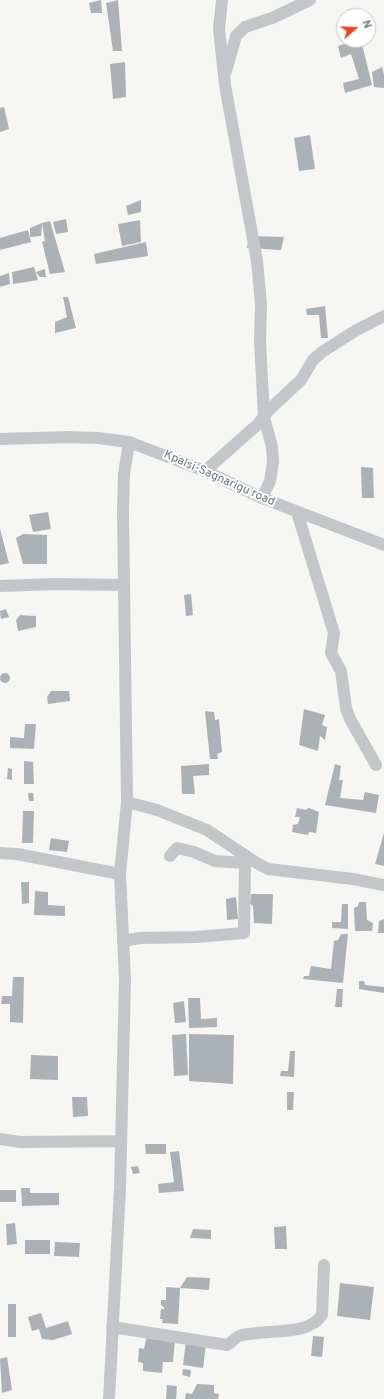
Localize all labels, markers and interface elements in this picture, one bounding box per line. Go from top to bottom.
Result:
north arrow [336,8,376,48]
text: N [358,18,374,30]
street label: Kpalsi-Sagnarigu road [161,448,277,510]

